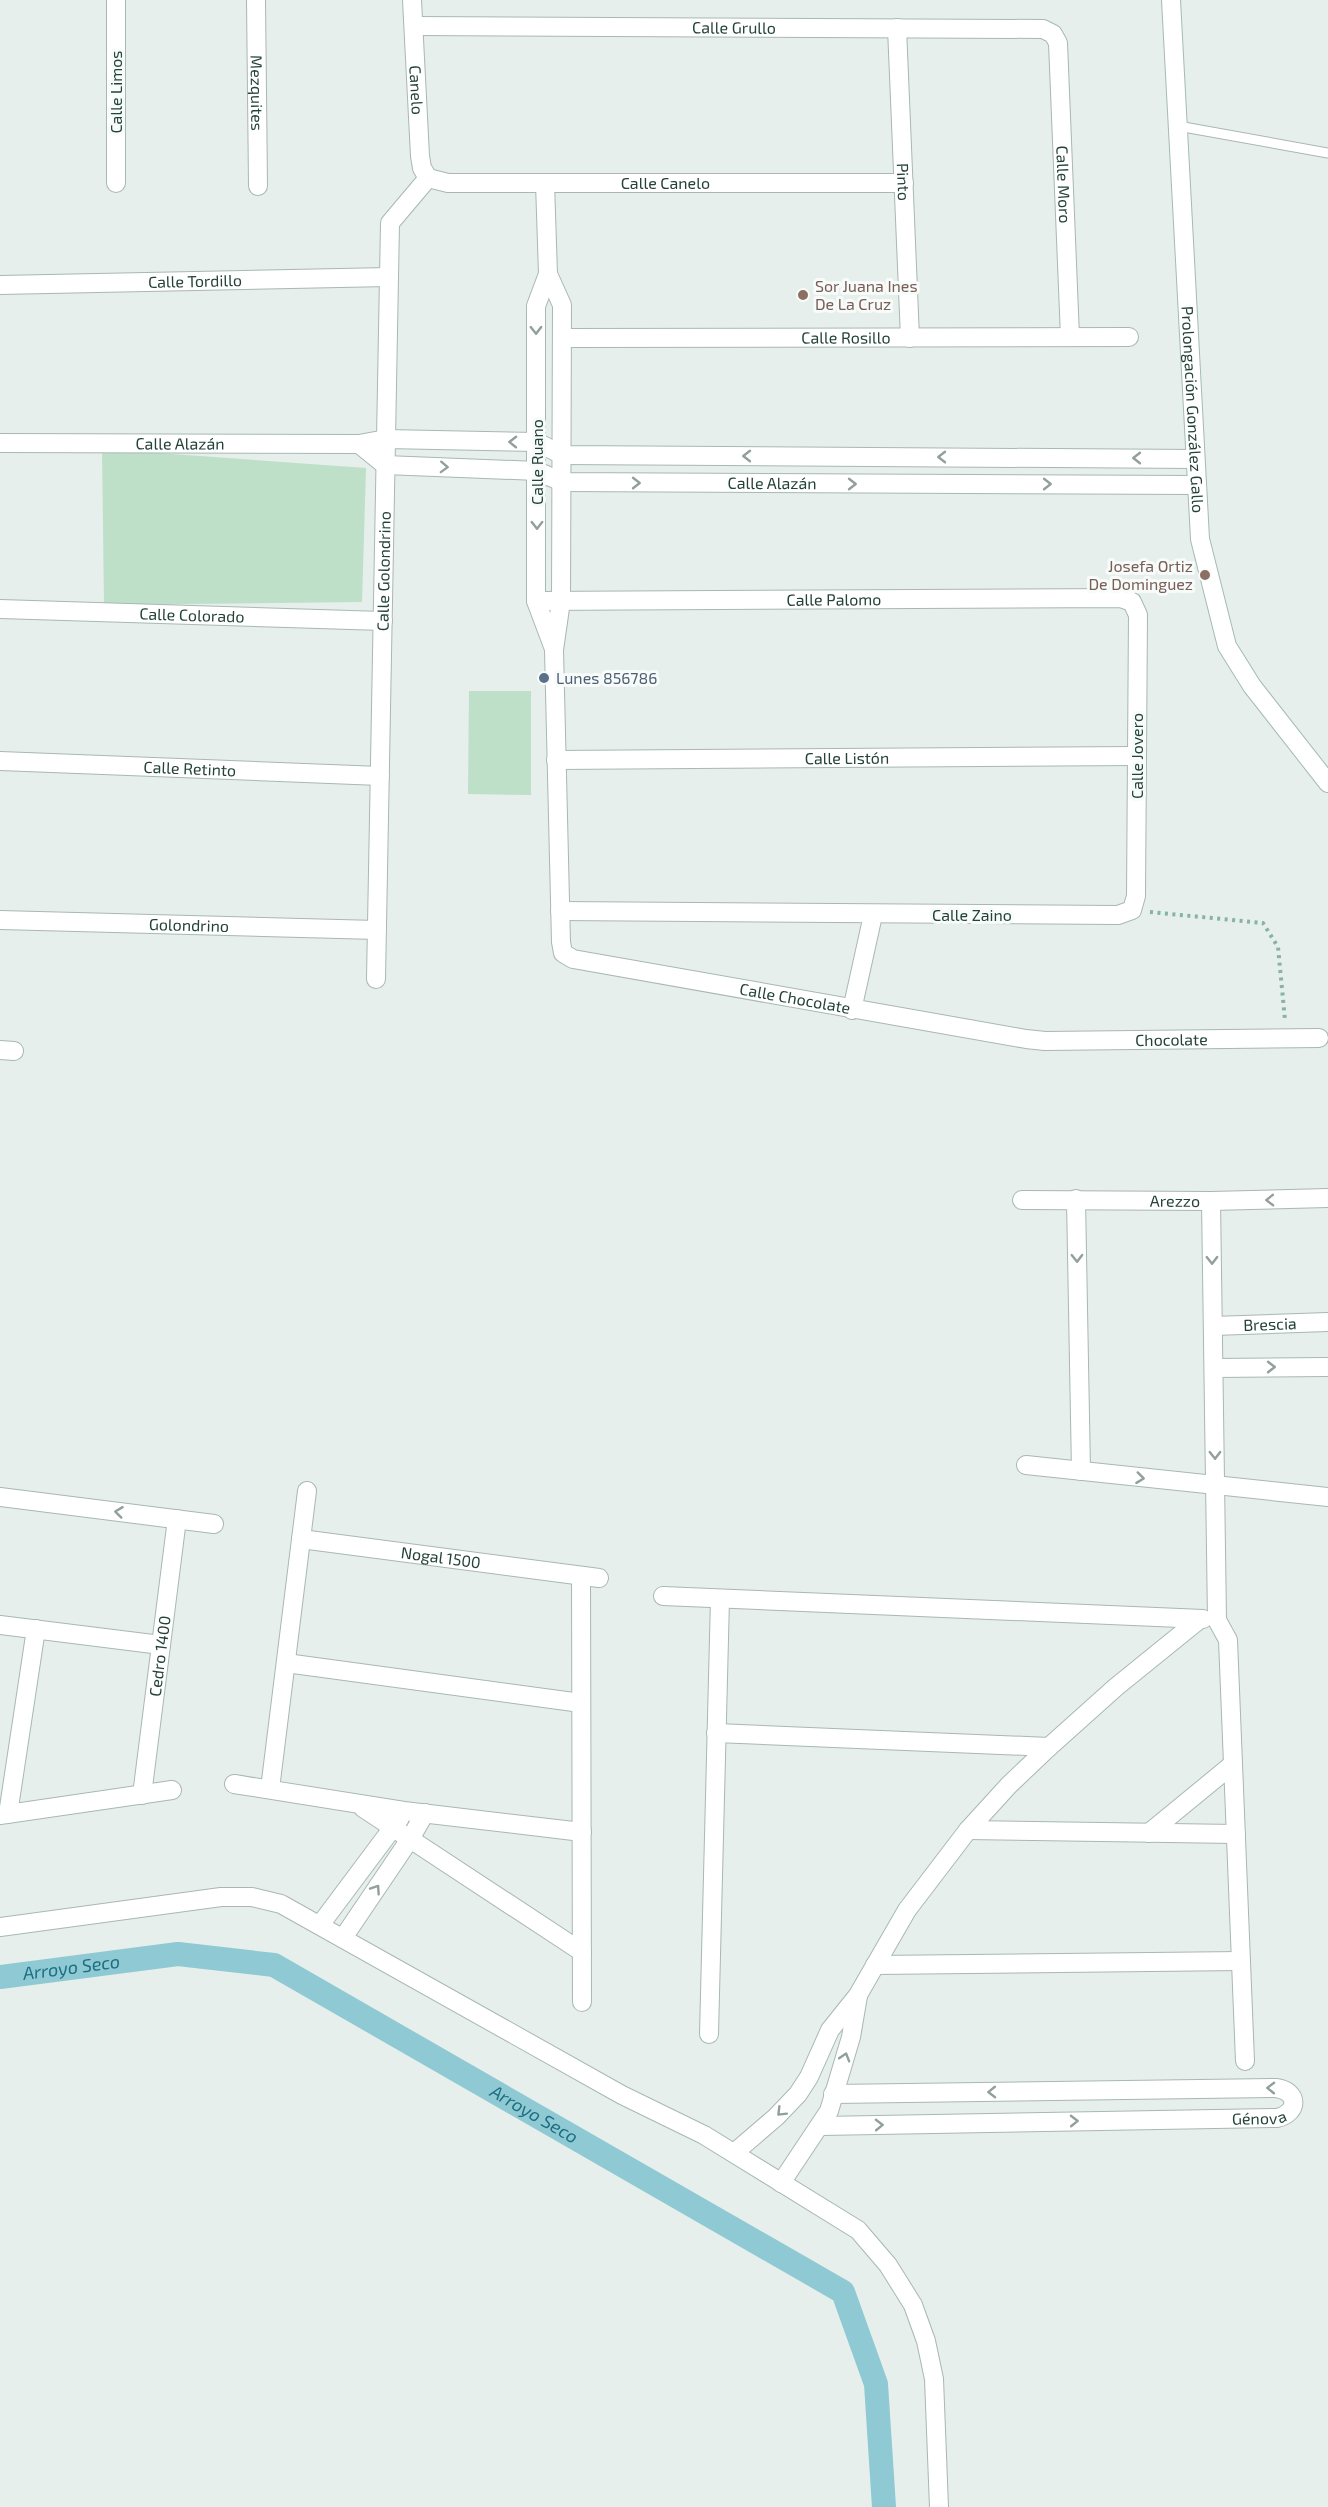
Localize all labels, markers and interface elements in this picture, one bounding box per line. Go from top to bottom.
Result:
street label: Calle Grullo [692,17,776,37]
street label: Calle Limos [106,51,125,134]
street label: Mezquites [248,55,267,131]
street label: Canelo [406,65,428,115]
street label: Calle Moro [1053,145,1075,224]
street label: Pinto [894,163,914,201]
street label: Calle Canelo [621,173,710,192]
street label: Calle Tordillo [148,270,242,291]
place label: Sor Juana Ines De La Cruz [815,276,918,313]
marker: Sor Juana Ines De La Cruz [796,288,810,302]
street label: Prolongación González Gallo [1178,305,1209,513]
one-way arrow [530,325,542,334]
street label: Calle Rosillo [801,327,891,347]
street label: Calle Ruano [527,419,546,505]
street label: Calle Alazán [135,433,225,453]
one-way arrow [508,435,517,448]
one-way arrow [742,450,751,462]
one-way arrow [937,451,946,463]
one-way arrow [1132,452,1141,464]
one-way arrow [439,461,448,474]
street label: Calle Alazán [728,473,817,492]
one-way arrow [632,477,641,489]
one-way arrow [848,477,857,490]
one-way arrow [1043,478,1052,490]
street label: Calle Golondrino [372,511,394,631]
one-way arrow [531,520,543,529]
place label: Josefa Ortiz De Dominguez [1088,556,1193,593]
marker: Josefa Ortiz De Dominguez [1198,568,1212,582]
street label: Calle Palomo [787,589,881,609]
street label: Calle Colorado [139,603,245,626]
place label: Lunes 856786 [556,668,657,687]
marker: Lunes 856786 [537,671,551,685]
street label: Calle Jovero [1127,713,1146,799]
street label: Calle Listón [805,748,889,767]
street label: Calle Retinto [143,757,237,779]
street label: Calle Zaino [932,905,1012,924]
street label: Golondrino [149,914,229,935]
street label: Calle Chocolate [738,979,852,1017]
street label: Chocolate [1135,1029,1208,1049]
street label: Arezzo [1150,1191,1200,1210]
one-way arrow [1265,1194,1274,1206]
one-way arrow [1071,1253,1083,1262]
one-way arrow [1206,1255,1218,1264]
street label: Brescia [1243,1313,1297,1334]
one-way arrow [1266,1361,1275,1373]
one-way arrow [1209,1450,1221,1459]
one-way arrow [1135,1471,1144,1483]
one-way arrow [115,1506,124,1519]
street label: Nogal 1500 [400,1542,482,1571]
street label: Cedro 1400 [145,1615,174,1698]
one-way arrow [369,1885,380,1896]
water label: Arroyo Seco [20,1950,121,1984]
one-way arrow [838,2052,850,2063]
water label: Arroyo Seco [486,2079,582,2147]
one-way arrow [1266,2082,1275,2095]
one-way arrow [987,2086,996,2098]
one-way arrow [777,2105,788,2116]
street label: Génova [1232,2106,1289,2128]
one-way arrow [1070,2115,1079,2127]
one-way arrow [875,2119,884,2131]

